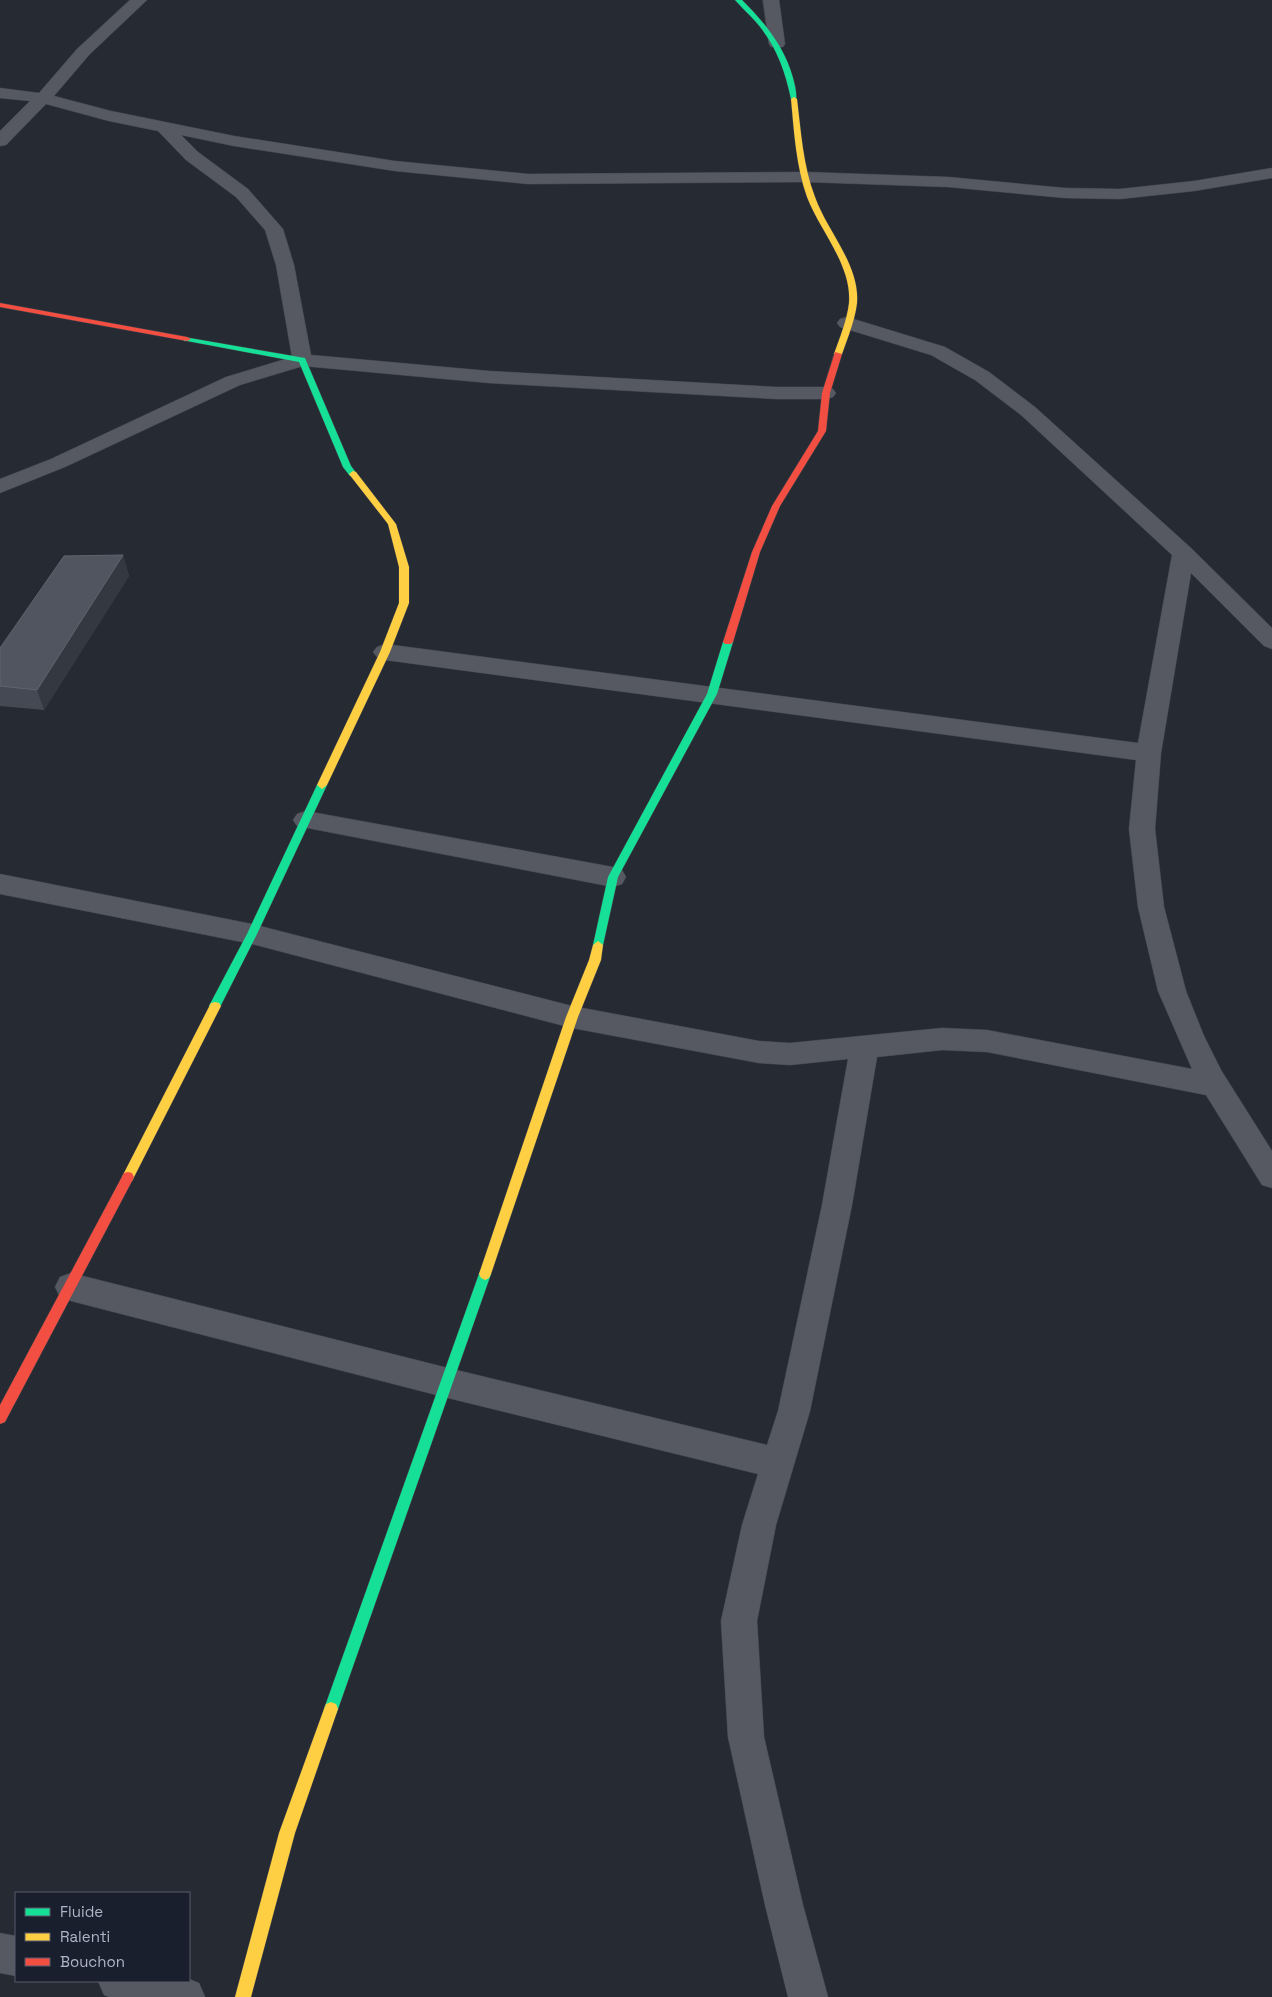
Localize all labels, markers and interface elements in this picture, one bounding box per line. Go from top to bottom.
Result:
legend [15,1892,190,1982]
text: Fluide [60,1902,103,1921]
text: Ralenti [60,1927,110,1946]
text: Bouchon [60,1952,125,1971]

